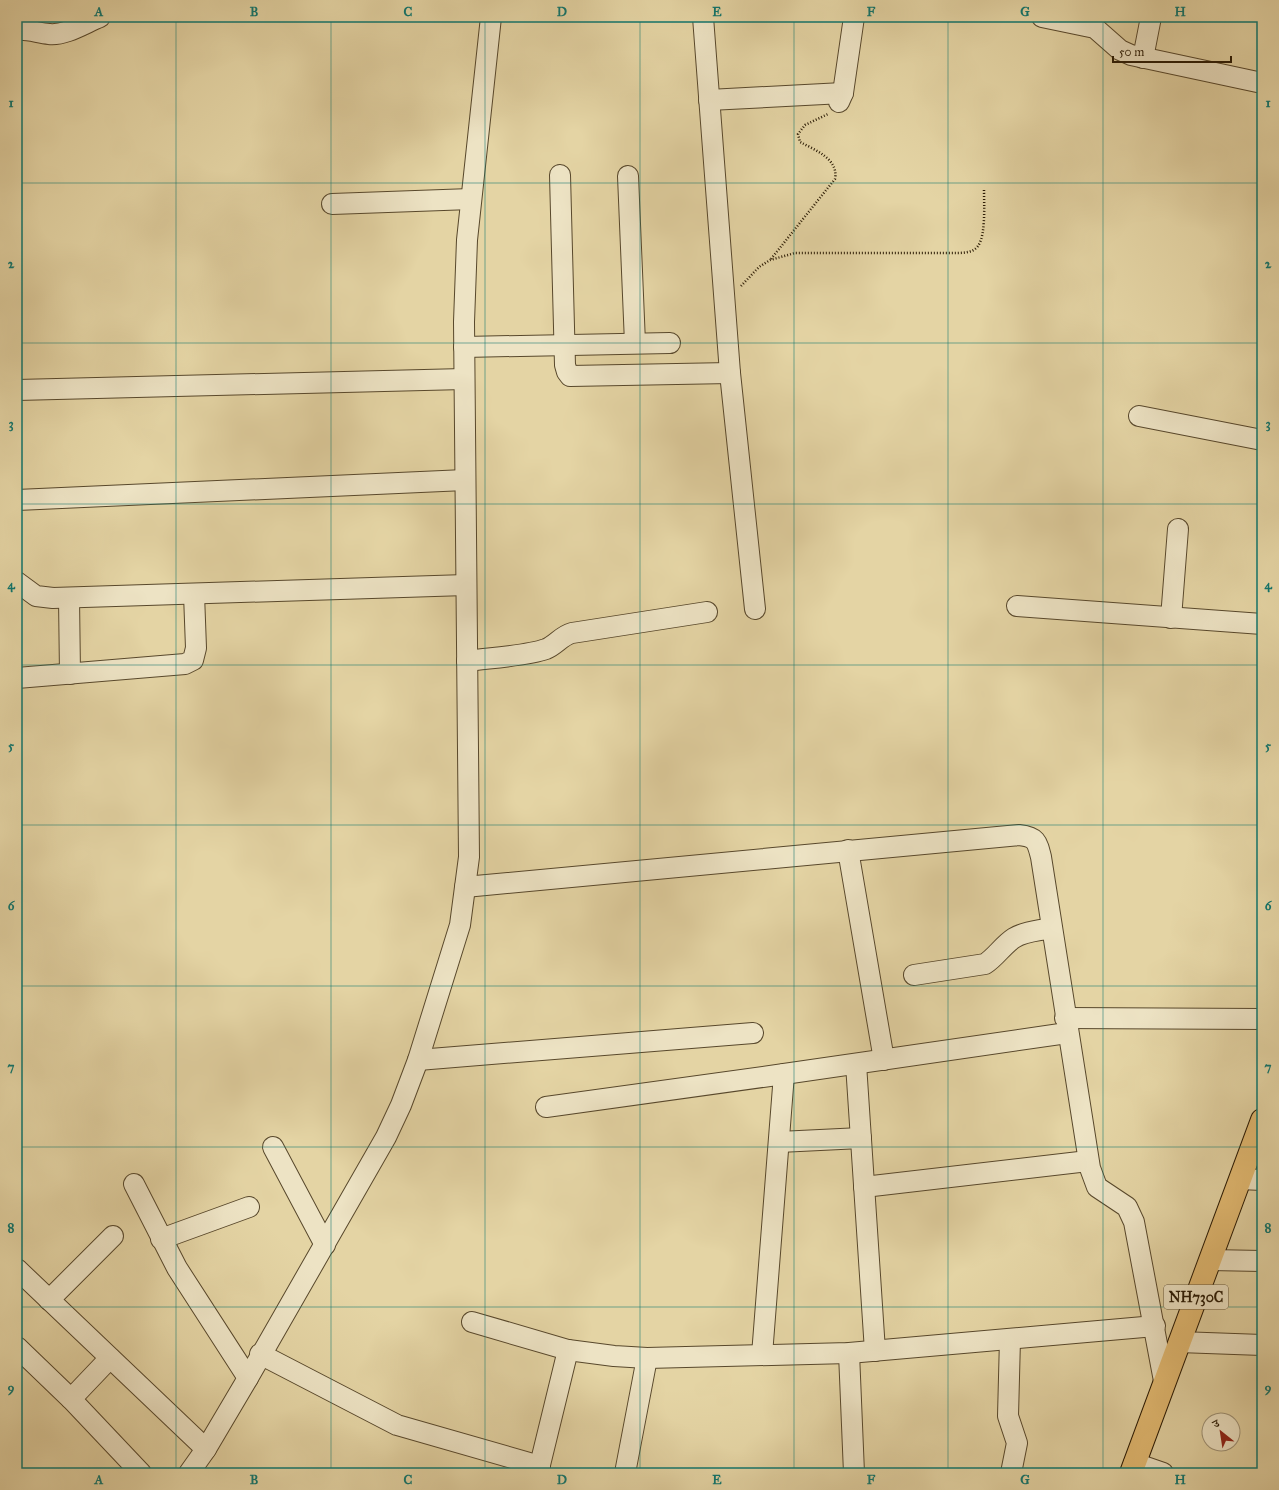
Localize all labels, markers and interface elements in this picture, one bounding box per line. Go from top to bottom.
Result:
text: A [94,4,104,20]
text: B [250,4,259,20]
text: C [404,4,413,20]
text: D [557,4,567,20]
text: E [712,4,722,20]
text: F [867,4,876,20]
text: G [1020,4,1030,20]
text: H [1174,4,1186,20]
scale bar [1113,38,1231,64]
text: 50 m [1119,45,1144,59]
text: 1 [8,95,14,111]
text: 1 [1265,95,1271,111]
text: 2 [8,256,15,272]
text: 2 [1265,256,1272,272]
text: 3 [8,416,14,432]
text: 3 [1265,416,1271,432]
text: 4 [7,577,15,593]
text: 4 [1264,577,1272,593]
text: 5 [8,738,15,754]
text: 5 [1265,738,1272,754]
text: 6 [8,898,16,914]
text: 6 [1265,898,1273,914]
text: 7 [8,1059,15,1075]
text: 7 [1265,1059,1272,1075]
text: 8 [8,1220,15,1236]
text: 8 [1265,1220,1272,1236]
road number: NH730C [1164,1285,1228,1309]
text: 9 [8,1380,15,1396]
text: 9 [1265,1380,1272,1396]
north arrow [1201,1412,1241,1452]
text: उ [1210,1416,1223,1431]
text: A [94,1472,104,1488]
text: B [250,1472,259,1488]
text: C [404,1472,413,1488]
text: D [557,1472,567,1488]
text: E [712,1472,722,1488]
text: F [867,1472,876,1488]
text: G [1020,1472,1030,1488]
text: H [1174,1472,1186,1488]

